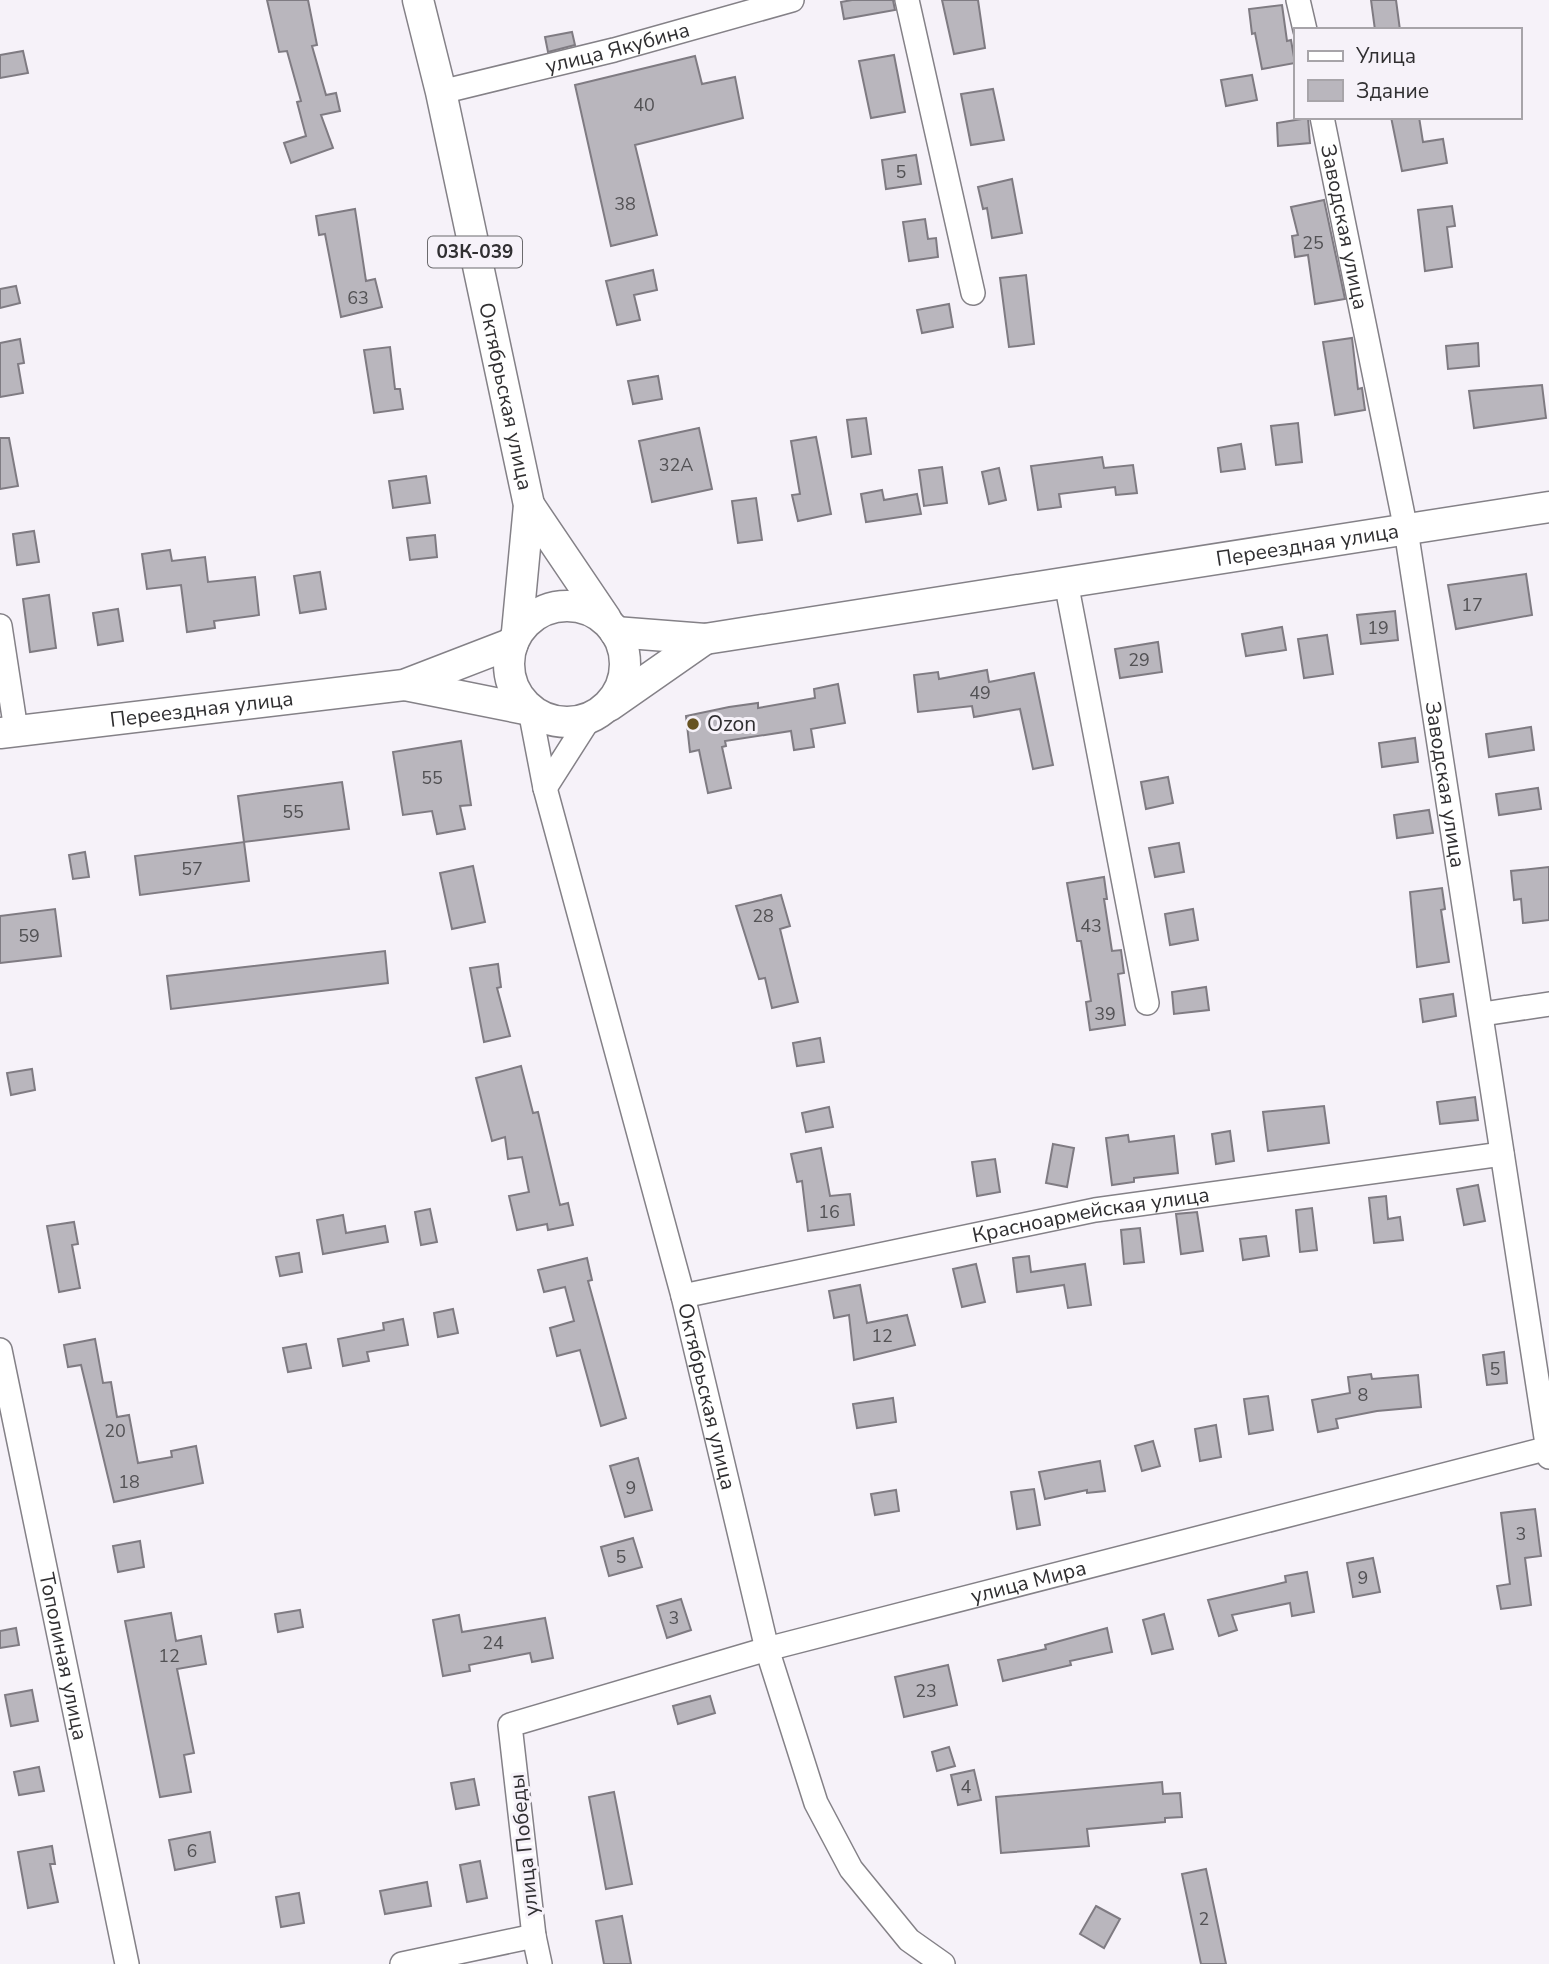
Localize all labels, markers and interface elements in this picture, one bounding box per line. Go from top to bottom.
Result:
street label: улица Якубина [543,15,693,80]
legend [1294,28,1521,119]
text: Улица [1355,42,1416,70]
text: Здание [1356,77,1429,105]
house number: 40 [633,93,655,117]
street label: Заводская улица [1314,142,1375,312]
house number: 5 [896,160,906,184]
house number: 38 [614,192,636,216]
house number: 25 [1302,231,1324,255]
road number: 03К-039 [428,236,522,268]
house number: 63 [347,286,369,310]
street label: Октябрьская улица [472,300,539,493]
house number: 32А [659,453,693,477]
street label: Переездная улица [1214,517,1401,573]
house number: 17 [1461,593,1483,617]
house number: 19 [1367,616,1389,640]
house number: 29 [1128,648,1150,672]
house number: 49 [969,681,991,705]
street label: Переездная улица [108,684,295,734]
street label: Заводская улица [1419,699,1472,870]
place label: Ozon [707,710,756,738]
marker: Ozon [685,716,701,732]
house number: 55 [421,766,443,790]
house number: 55 [282,800,304,824]
house number: 57 [181,857,203,881]
house number: 28 [752,904,774,928]
house number: 43 [1080,914,1102,938]
house number: 59 [18,924,40,948]
house number: 39 [1094,1002,1116,1026]
street label: Красноармейская улица [970,1180,1211,1249]
house number: 16 [818,1200,840,1224]
street label: Октябрьская улица [671,1300,743,1493]
house number: 12 [871,1324,893,1348]
house number: 5 [1490,1357,1500,1381]
house number: 8 [1358,1383,1368,1407]
house number: 20 [104,1419,126,1443]
house number: 18 [118,1470,140,1494]
house number: 9 [626,1476,636,1500]
house number: 3 [1516,1522,1526,1546]
house number: 5 [616,1545,626,1569]
street label: улица Мира [968,1554,1089,1610]
house number: 9 [1358,1566,1368,1590]
street label: Тополиная улица [32,1570,94,1743]
house number: 3 [669,1606,679,1630]
house number: 24 [482,1631,504,1655]
house number: 12 [158,1644,180,1668]
house number: 23 [915,1679,937,1703]
street label: улица Победы [503,1773,545,1917]
house number: 4 [961,1775,972,1799]
house number: 6 [187,1839,197,1863]
house number: 2 [1199,1907,1209,1931]

